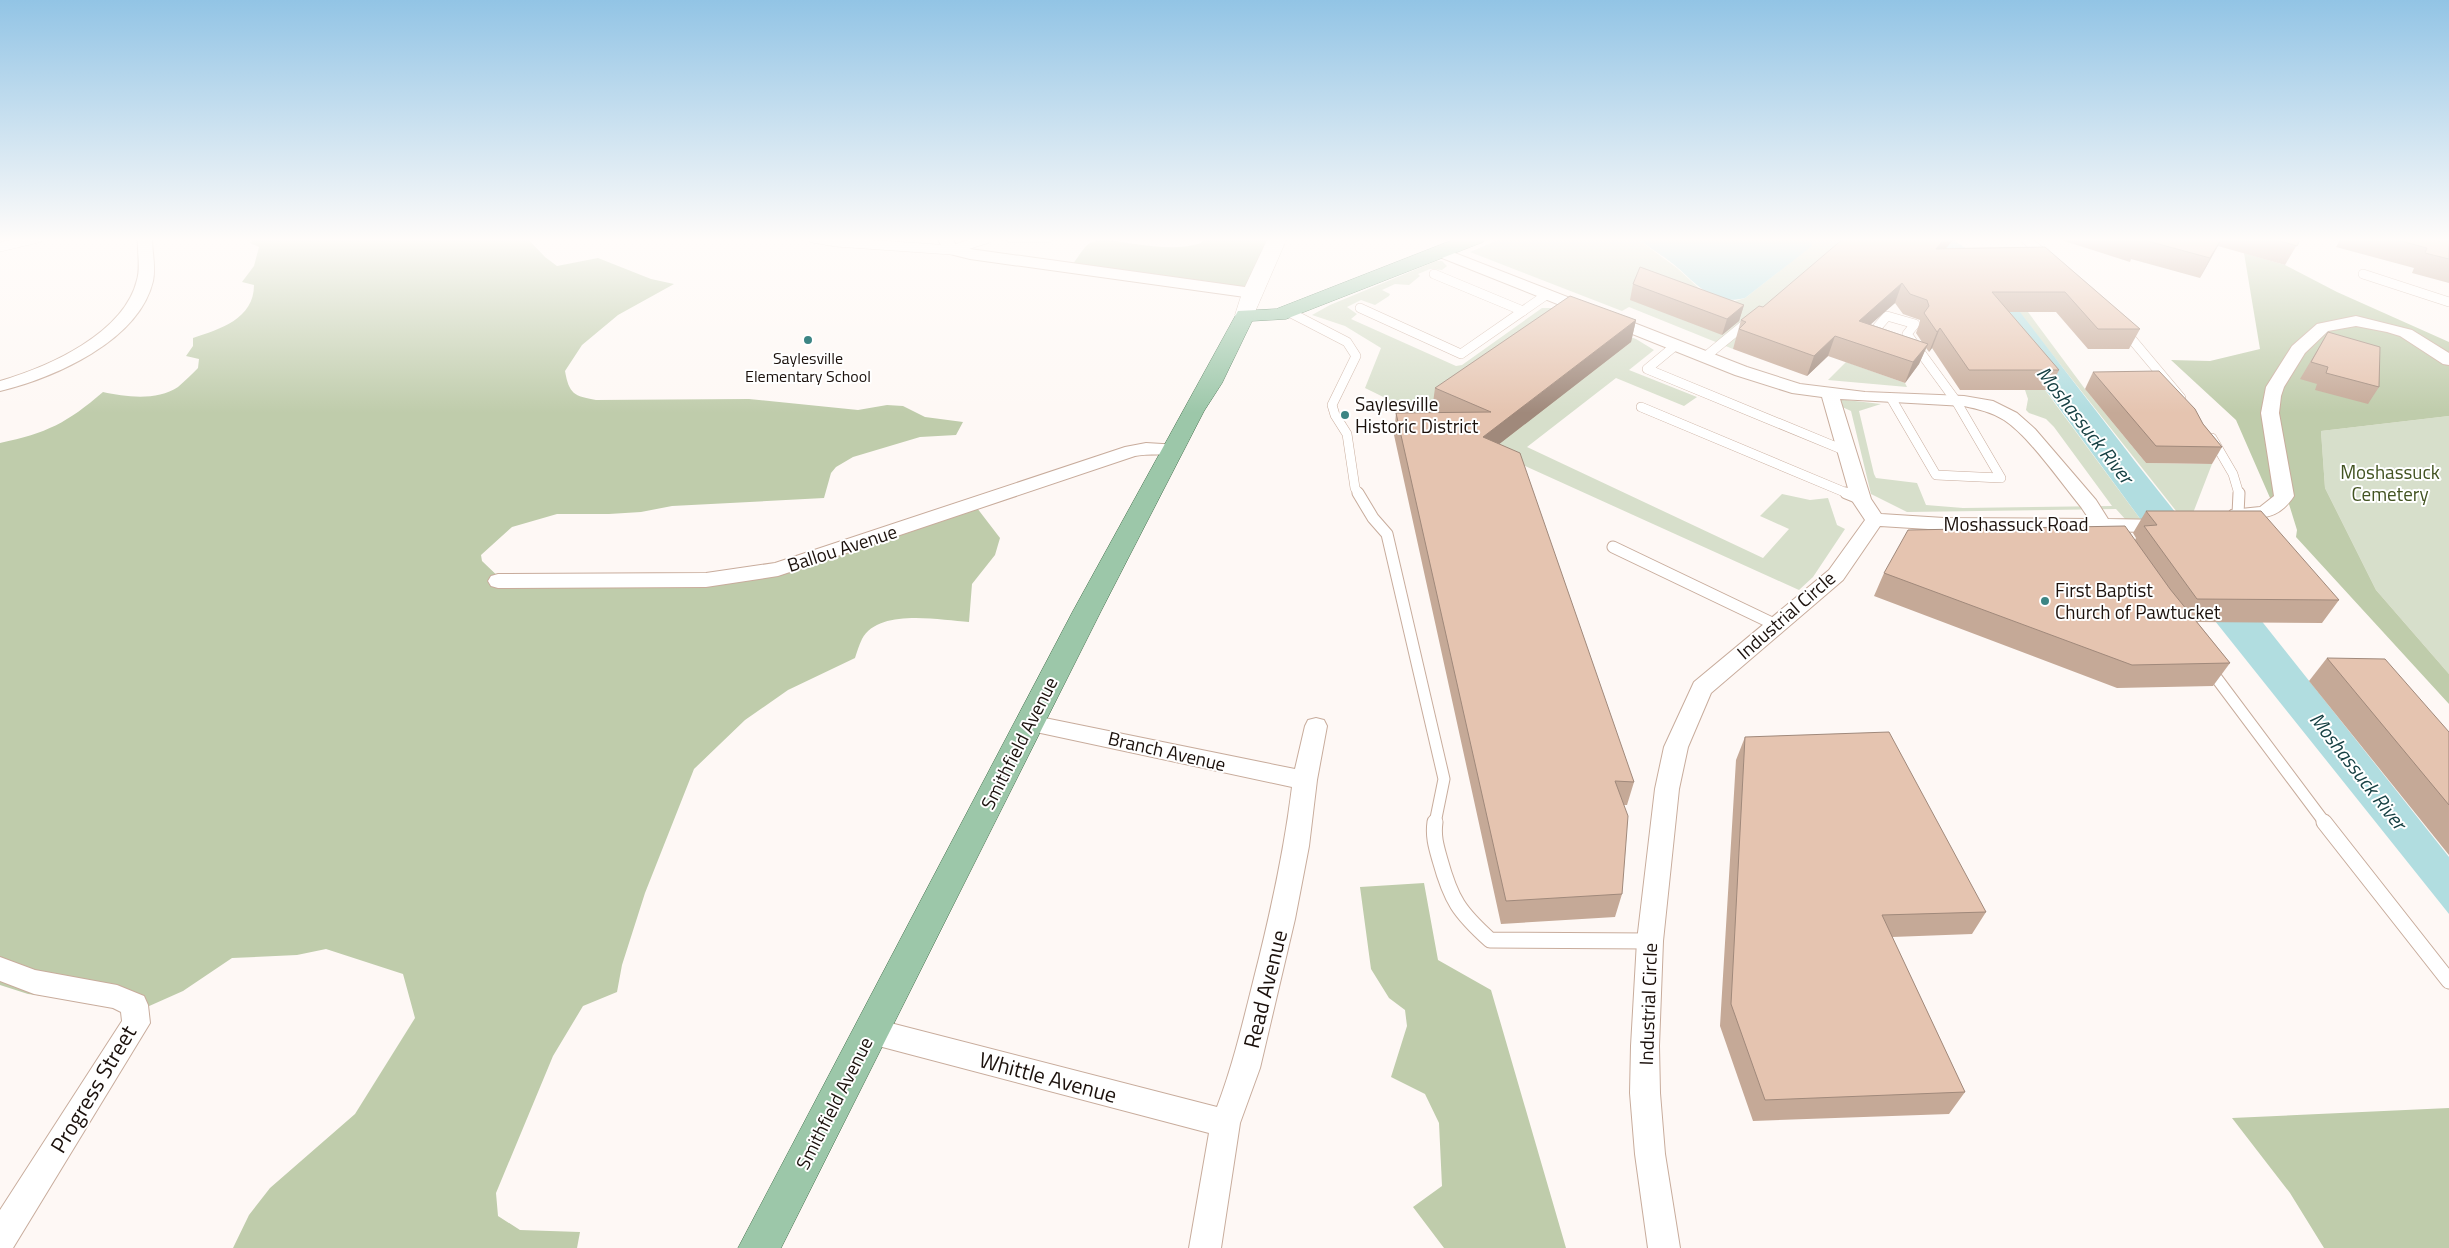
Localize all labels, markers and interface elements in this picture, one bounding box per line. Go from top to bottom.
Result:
marker: Saylesville Elementary School [802,334,814,346]
place label: Saylesville Elementary School [745,346,871,388]
water label: Moshassuck River [2029,359,2143,492]
place label: Saylesville Historic District [1355,389,1479,440]
marker: Saylesville Historic District [1339,409,1351,421]
park label: Moshassuck Cemetery [2340,457,2440,508]
street label: Moshassuck Road [1944,509,2088,538]
street label: Ballou Avenue [783,516,900,579]
street label: Industrial Circle [1730,563,1841,666]
place label: First Baptist Church of Pawtucket [2055,575,2221,626]
marker: First Baptist Church of Pawtucket [2039,595,2051,607]
street label: Smithfield Avenue [973,671,1064,814]
water label: Moshassuck River [2302,705,2416,838]
street label: Branch Avenue [1105,723,1229,778]
street label: Read Avenue [1234,926,1296,1052]
street label: Industrial Circle [1631,942,1664,1066]
street label: Progress Street [41,1018,145,1159]
street label: Smithfield Avenue [788,1031,879,1174]
street label: Whittle Avenue [975,1042,1121,1112]

